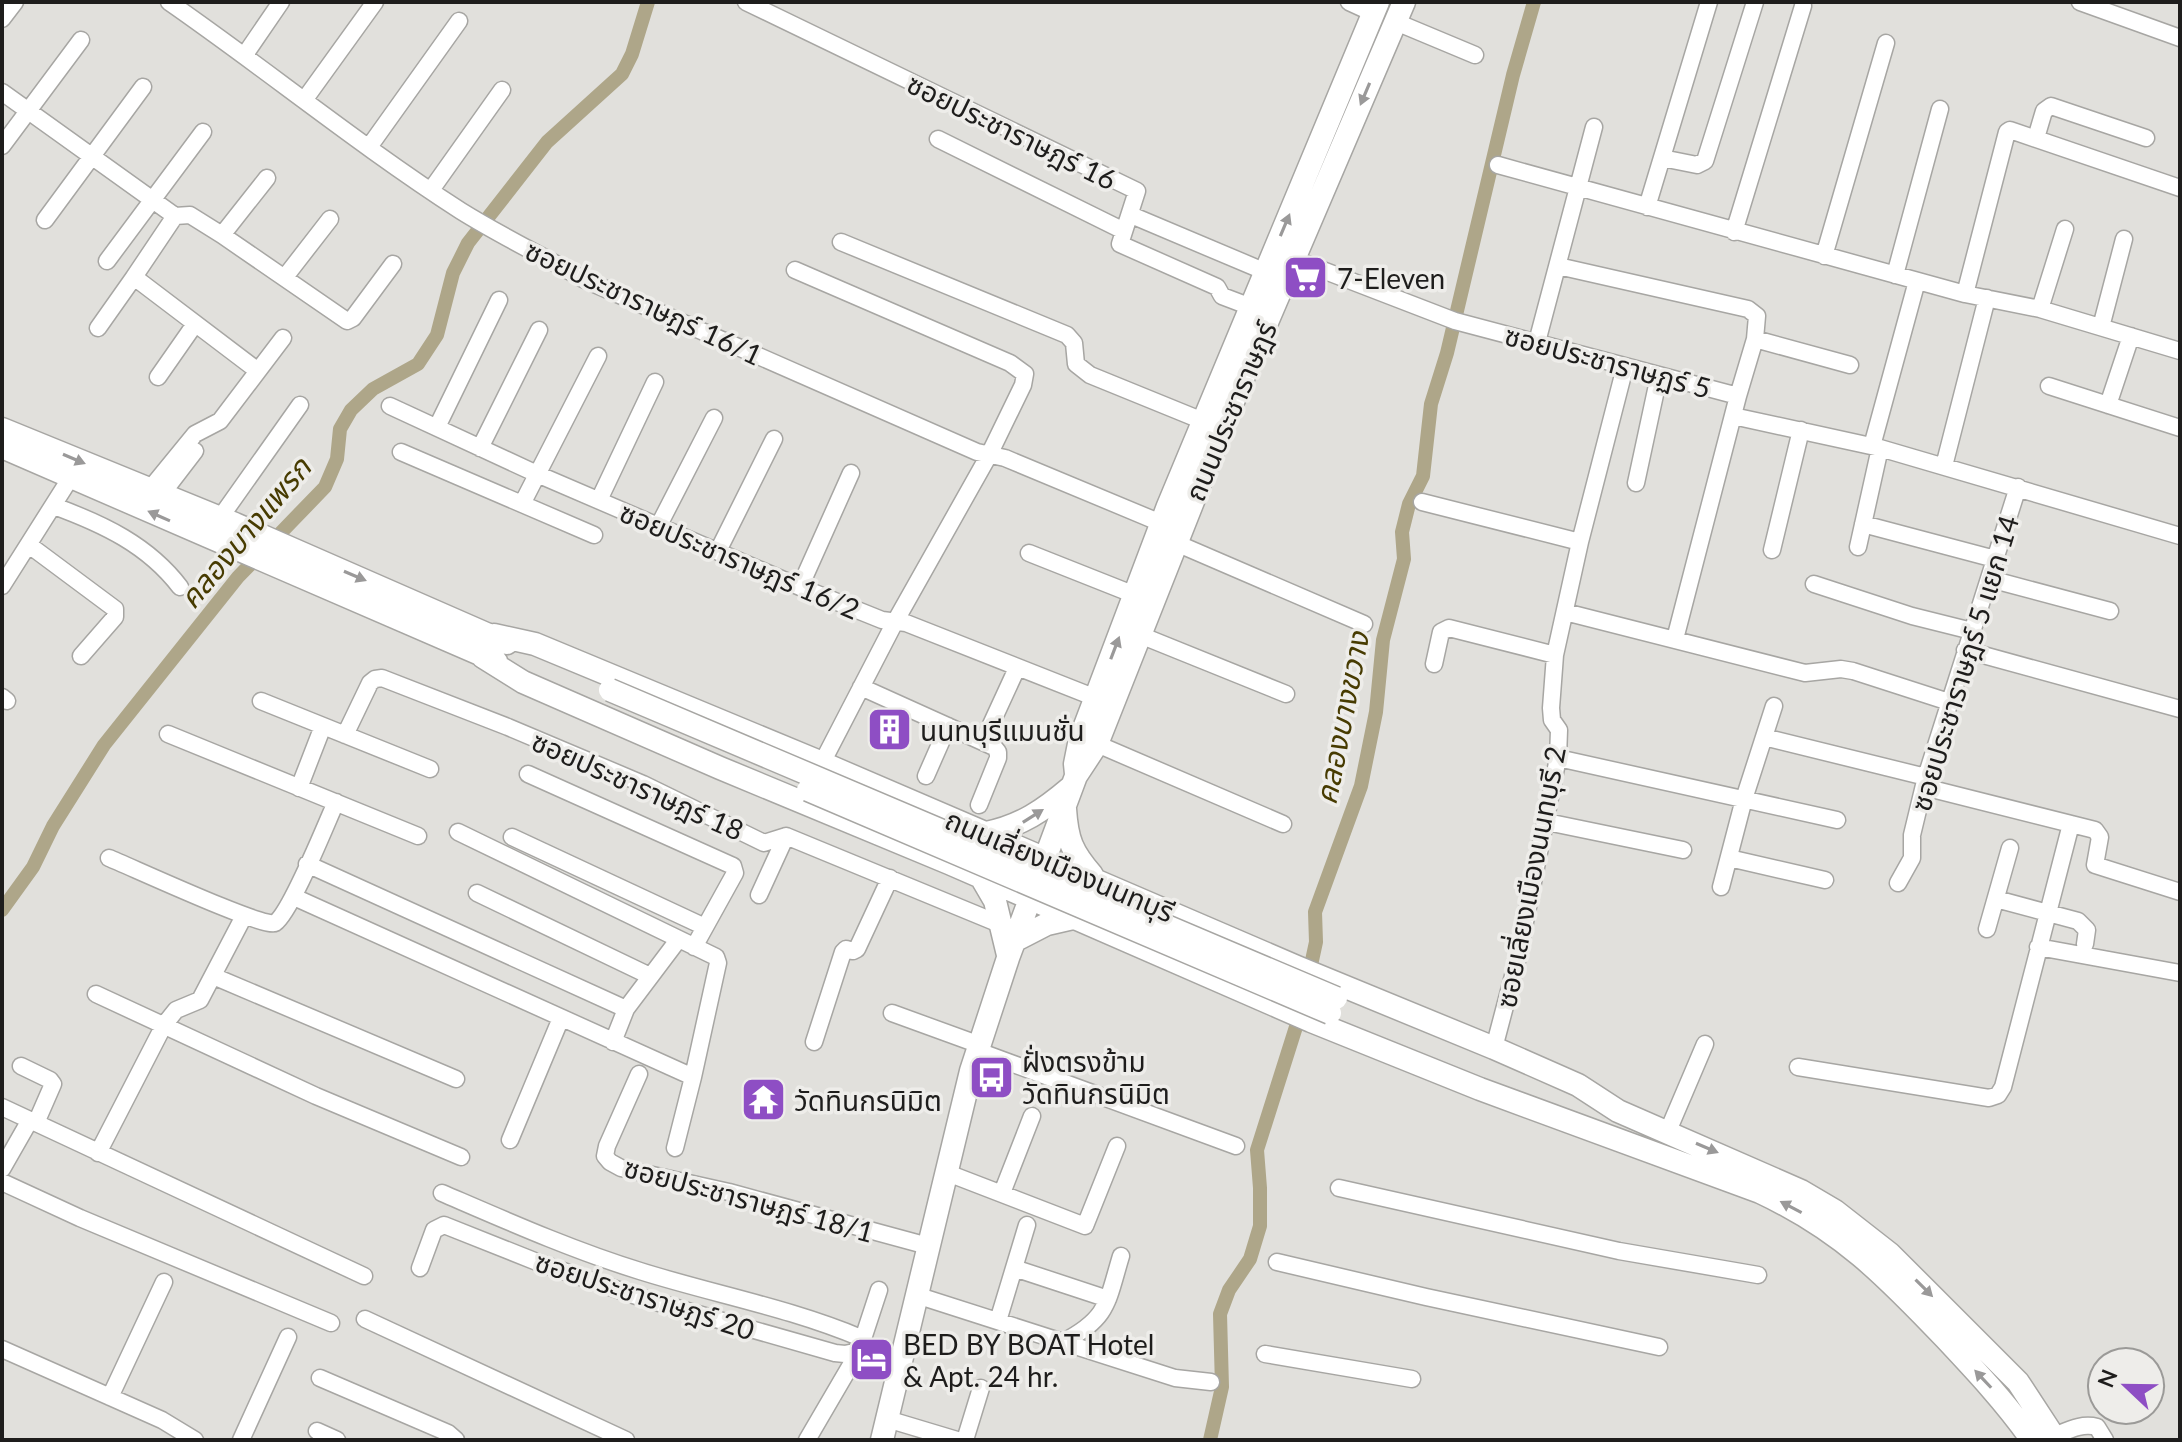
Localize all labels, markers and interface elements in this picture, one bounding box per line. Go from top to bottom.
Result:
street label: ซอยประชาราษฎร์ 16 [902,66,1122,196]
one-way arrow [1358,82,1371,106]
one-way arrow [1279,213,1292,237]
street label: ซอยประชาราษฎร์ 16/1 [520,232,768,372]
supermarket icon: 7-Eleven [1282,254,1330,302]
place label: 7-Eleven [1337,261,1445,295]
street label: ถนนประชาราษฎร์ [1177,315,1284,506]
street label: ซอยประชาราษฏร์ 5 [1501,317,1715,405]
water label: คลองบางแพรก [171,449,318,615]
one-way arrow [62,452,86,465]
street label: ซอยประชาราษฎร์ 16/2 [615,494,865,626]
one-way arrow [147,509,171,522]
street label: ซอยประชาราษฎร์ 5 แยก 14 [1903,511,2025,815]
one-way arrow [343,570,367,583]
water label: คลองบางขวาง [1307,627,1376,807]
one-way arrow [1109,636,1122,660]
building icon: นนทบุรีแมนชั่น [865,706,913,754]
place label: นนทบุรีแมนชั่น [920,713,1085,748]
street label: ซอยประชาราษฎร์ 18 [527,723,749,847]
street label: ซอยเลี่ยงเมืองนนทบุรี 2 [1487,743,1573,1011]
street label: ถนนเลี่ยงเมืองนนทบุรี [940,800,1180,930]
one-way arrow [1022,809,1044,823]
place label: ฝั่งตรงข้าม วัดทินกรนิมิต [1022,1044,1170,1110]
bus stop icon: ฝั่งตรงข้าม วัดทินกรนิมิต [967,1053,1015,1101]
temple icon: วัดทินกรนิมิต [739,1076,787,1124]
place label: วัดทินกรนิมิต [794,1083,942,1117]
one-way arrow [1695,1142,1719,1155]
street label: ซอยประชาราษฎร์ 18/1 [620,1149,878,1249]
one-way arrow [1779,1201,1802,1214]
street label: ซอยประชาราษฎร์ 20 [531,1244,759,1346]
one-way arrow [1914,1278,1932,1297]
place label: BED BY BOAT Hotel & Apt. 24 hr. [903,1327,1154,1393]
hotel icon: BED BY BOAT Hotel & Apt. 24 hr. [848,1336,896,1384]
north arrow [2086,1346,2166,1426]
text: N [2091,1365,2123,1391]
one-way arrow [1975,1370,1993,1389]

